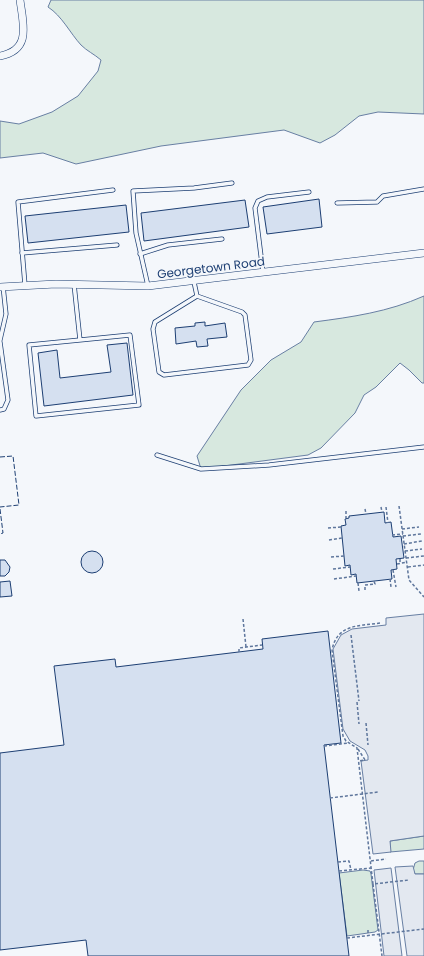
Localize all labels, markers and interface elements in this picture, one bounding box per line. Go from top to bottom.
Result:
street label: Georgetown Road [156,252,266,283]

